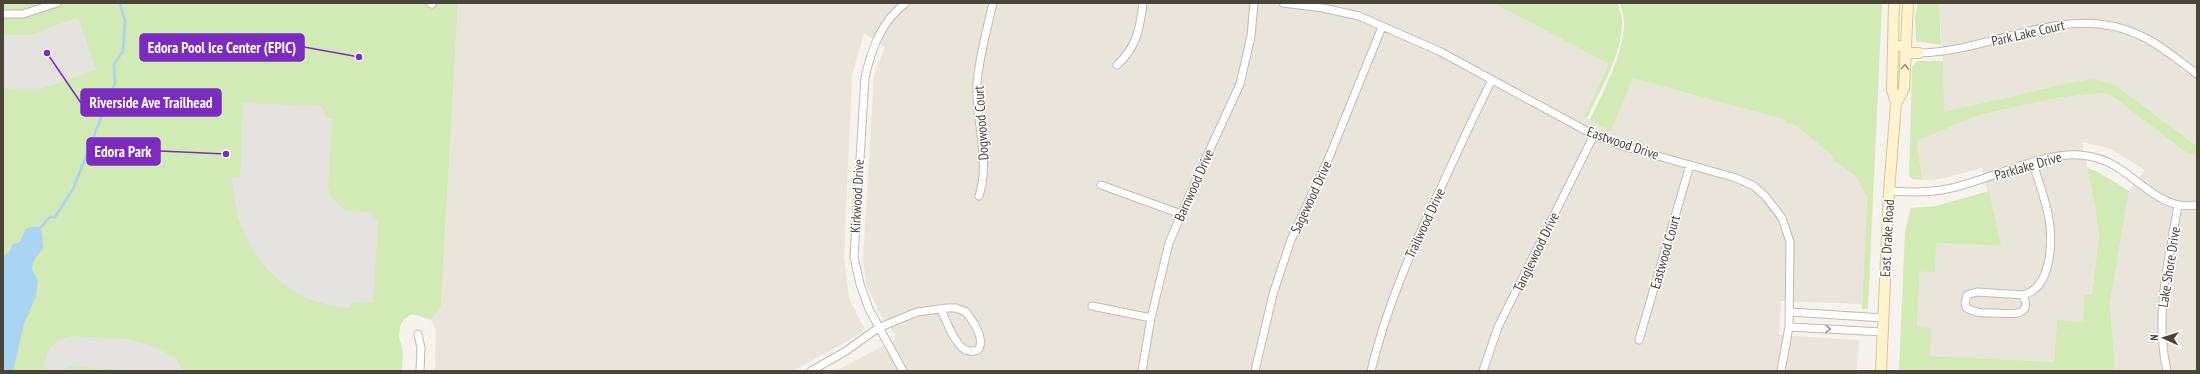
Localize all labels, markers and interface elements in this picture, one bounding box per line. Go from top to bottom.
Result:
street label: Park Lake Court [1990,16,2067,50]
callout: Edora Pool Ice Center (EPIC) [140,34,304,61]
text: Edora Pool Ice Center (EPIC) [148,38,296,57]
one-way arrow [1900,64,1909,70]
street label: Dogwood Court [969,85,993,161]
callout: Riverside Ave Trailhead [81,89,221,116]
text: Riverside Ave Trailhead [89,93,213,112]
street label: Eastwood Drive [1585,122,1662,164]
callout: Edora Park [87,138,160,165]
text: Edora Park [94,142,152,161]
street label: Barnwood Drive [1170,146,1218,224]
street label: Parklake Drive [1992,148,2064,184]
street label: Kirkwood Drive [846,158,868,233]
street label: Sagewood Drive [1286,158,1336,236]
street label: Trailwood Drive [1401,185,1449,261]
street label: East Drake Road [1876,199,1898,277]
street label: Tanglewood Drive [1509,209,1563,295]
street label: Eastwood Court [1646,213,1684,291]
street label: Lake Shore Drive [2154,225,2184,309]
north arrow [2144,318,2184,358]
one-way arrow [1825,324,1831,333]
text: N [2147,334,2161,341]

